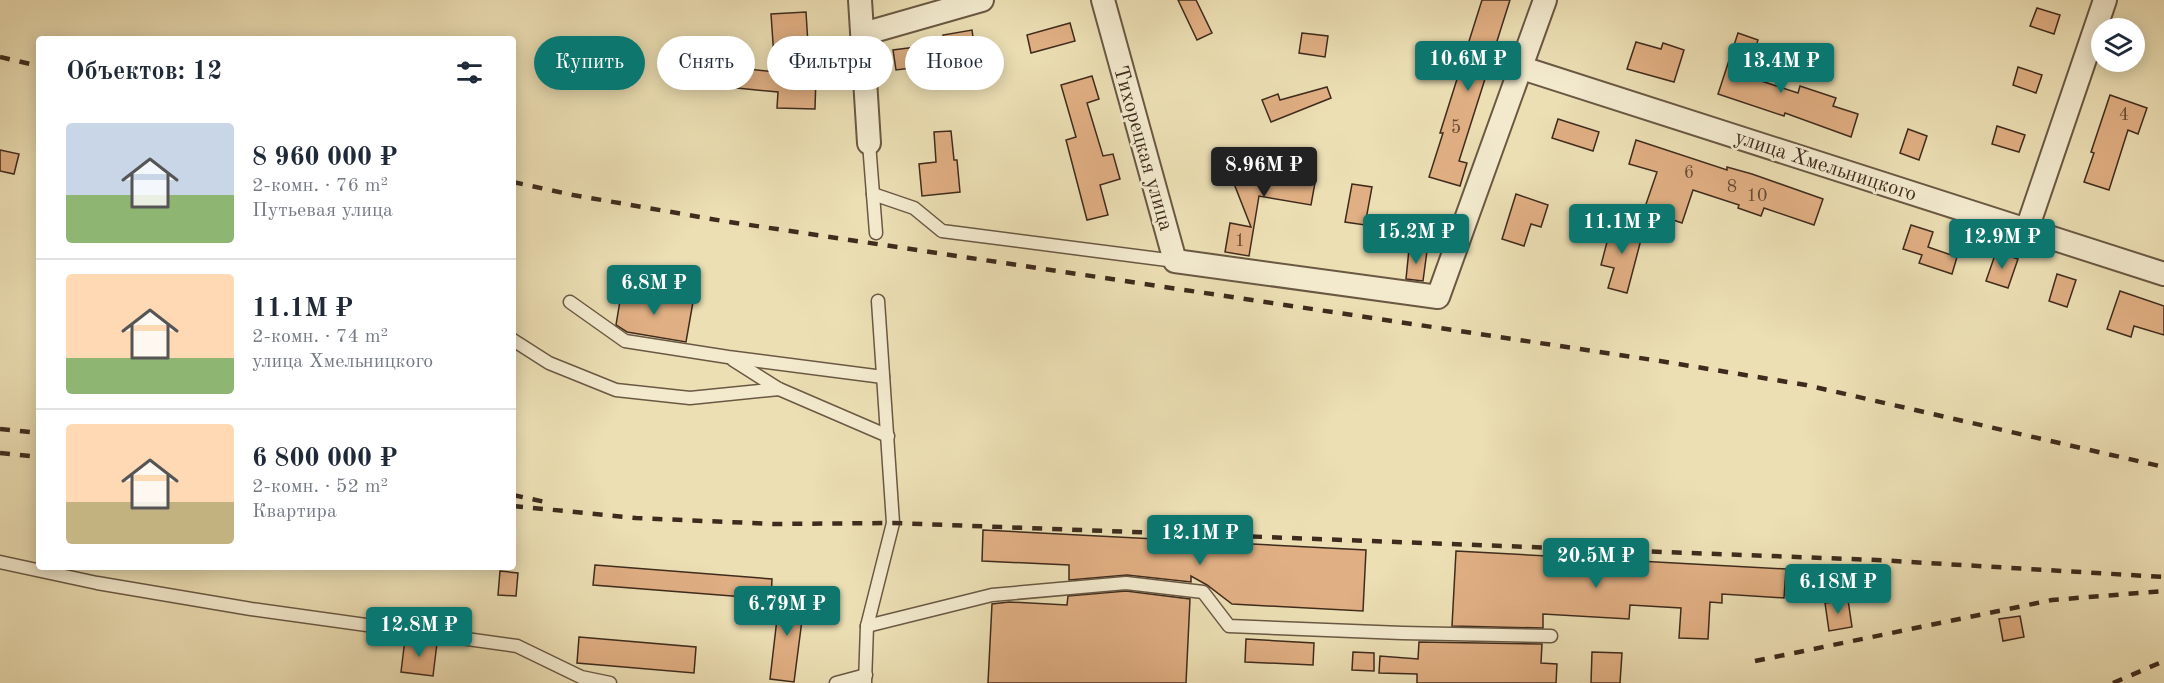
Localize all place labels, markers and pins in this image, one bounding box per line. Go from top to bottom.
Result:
pin: 10.6M ₽ [1413,41,1523,92]
pin: 13.4M ₽ [1726,43,1836,94]
pin: 8.96M ₽ [1209,147,1319,198]
pin: 11.1M ₽ [1567,204,1677,255]
pin: 15.2M ₽ [1361,214,1471,265]
pin: 12.9M ₽ [1947,219,2057,270]
pin: 6.8M ₽ [605,265,703,316]
pin: 12.1M ₽ [1145,515,1255,566]
pin: 20.5M ₽ [1541,538,1651,589]
pin: 6.18M ₽ [1783,564,1893,615]
pin: 6.79M ₽ [732,586,842,637]
pin: 12.8M ₽ [364,607,474,658]

